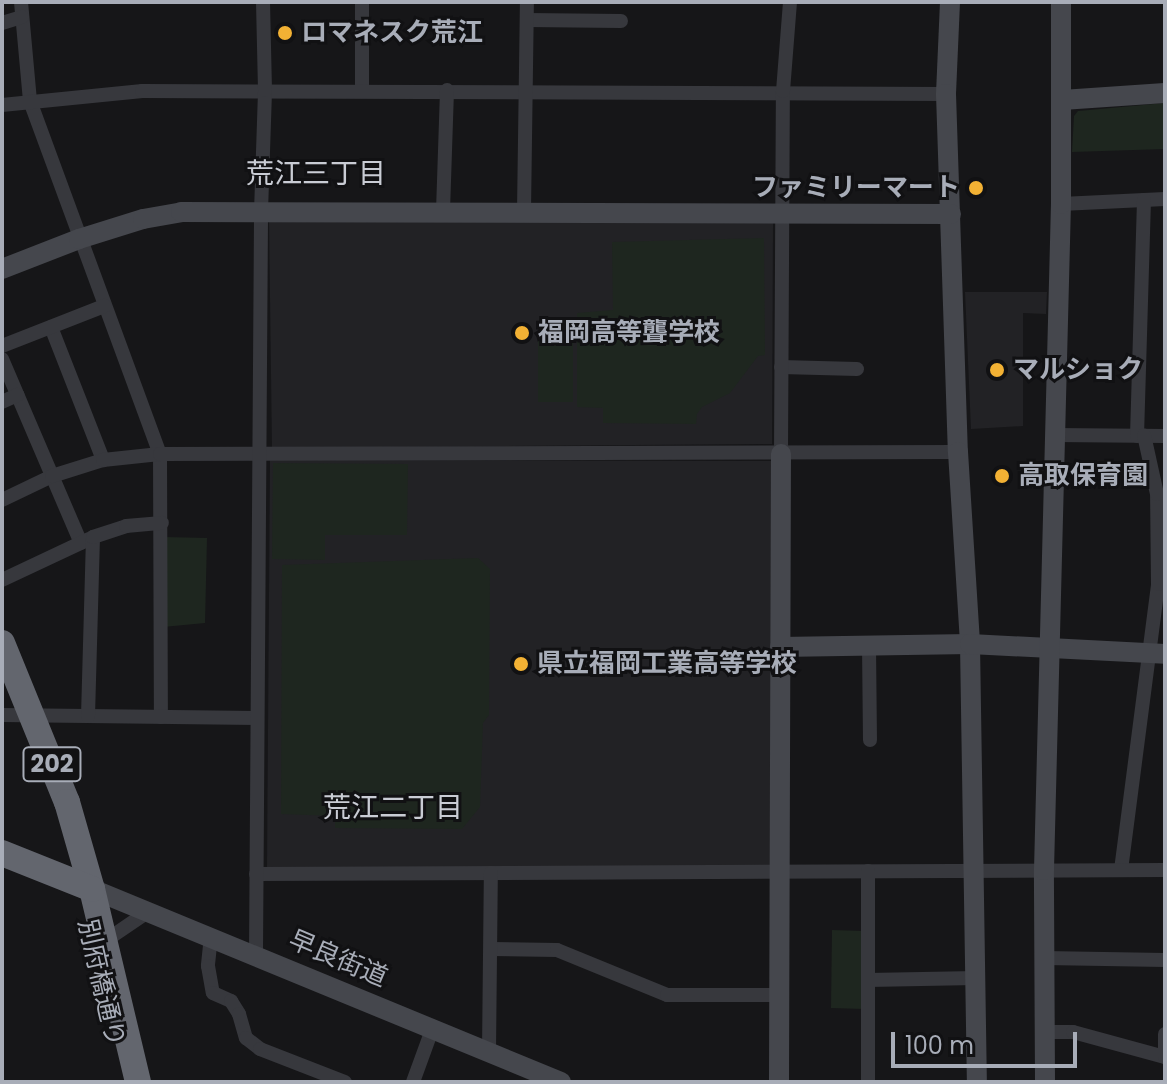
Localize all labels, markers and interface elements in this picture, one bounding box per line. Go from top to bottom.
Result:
place label: ロマネスク荒江 [301,17,483,49]
marker: ロマネスク荒江 [276,24,294,42]
district label: 荒江三丁目 [246,157,386,191]
place label: ファミリーマート [752,172,960,204]
marker: ファミリーマート [967,179,985,197]
place label: 福岡高等聾学校 [538,317,720,349]
marker: 福岡高等聾学校 [513,324,531,342]
place label: マルショク [1013,354,1143,386]
marker: マルショク [988,361,1006,379]
place label: 高取保育園 [1018,460,1148,492]
marker: 高取保育園 [993,467,1011,485]
place label: 県立福岡工業高等学校 [537,648,797,680]
marker: 県立福岡工業高等学校 [512,655,530,673]
road number: 202 [22,744,82,784]
district label: 荒江二丁目 [323,791,463,825]
street label: 別府橋通り [71,916,131,1050]
street label: 早良街道 [284,924,392,994]
scale bar [895,1016,1081,1066]
text: 100 m [905,1029,974,1062]

